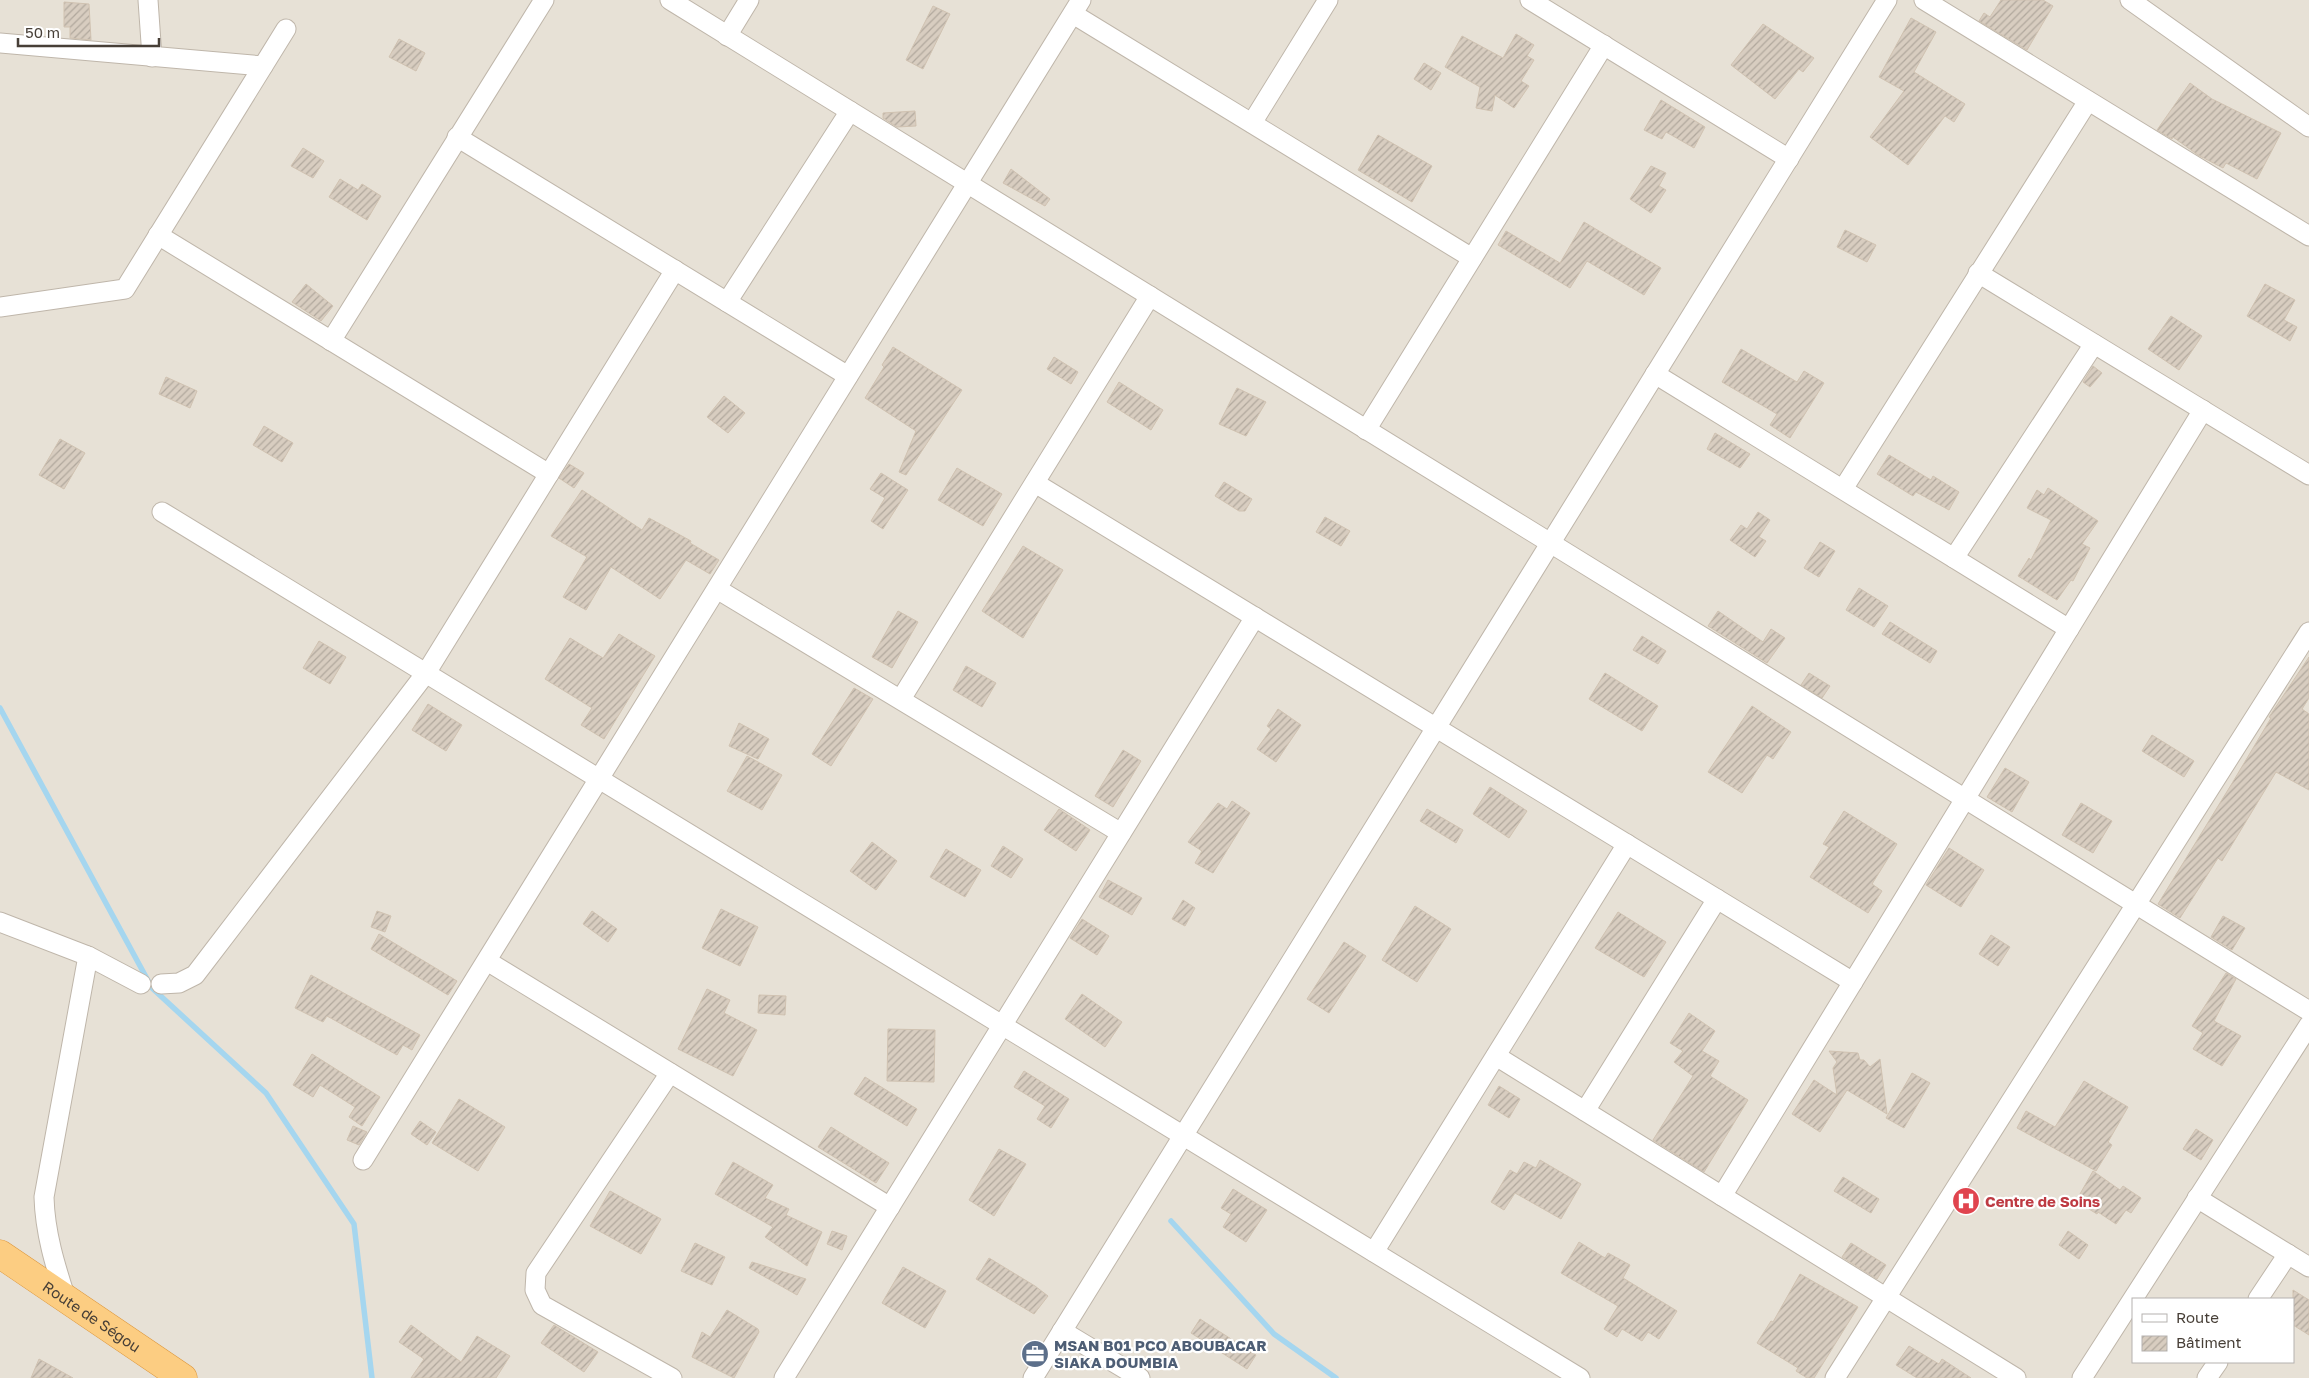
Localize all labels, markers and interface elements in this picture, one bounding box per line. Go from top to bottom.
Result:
scale bar [18,15,159,47]
text: 50 m [25,23,60,41]
hospital icon: Centre de Soins [1951,1186,1981,1216]
place label: Centre de Soins [1985,1192,2100,1210]
street label: Route de Ségou [40,1277,144,1356]
legend [2132,1298,2294,1363]
text: Route [2176,1308,2219,1326]
text: Bâtiment [2176,1333,2241,1351]
place label: MSAN B01 PCO ABOUBACAR SIAKA DOUMBIA [1054,1336,1267,1371]
office icon: MSAN B01 PCO ABOUBACAR SIAKA DOUMBIA [1020,1339,1050,1369]

